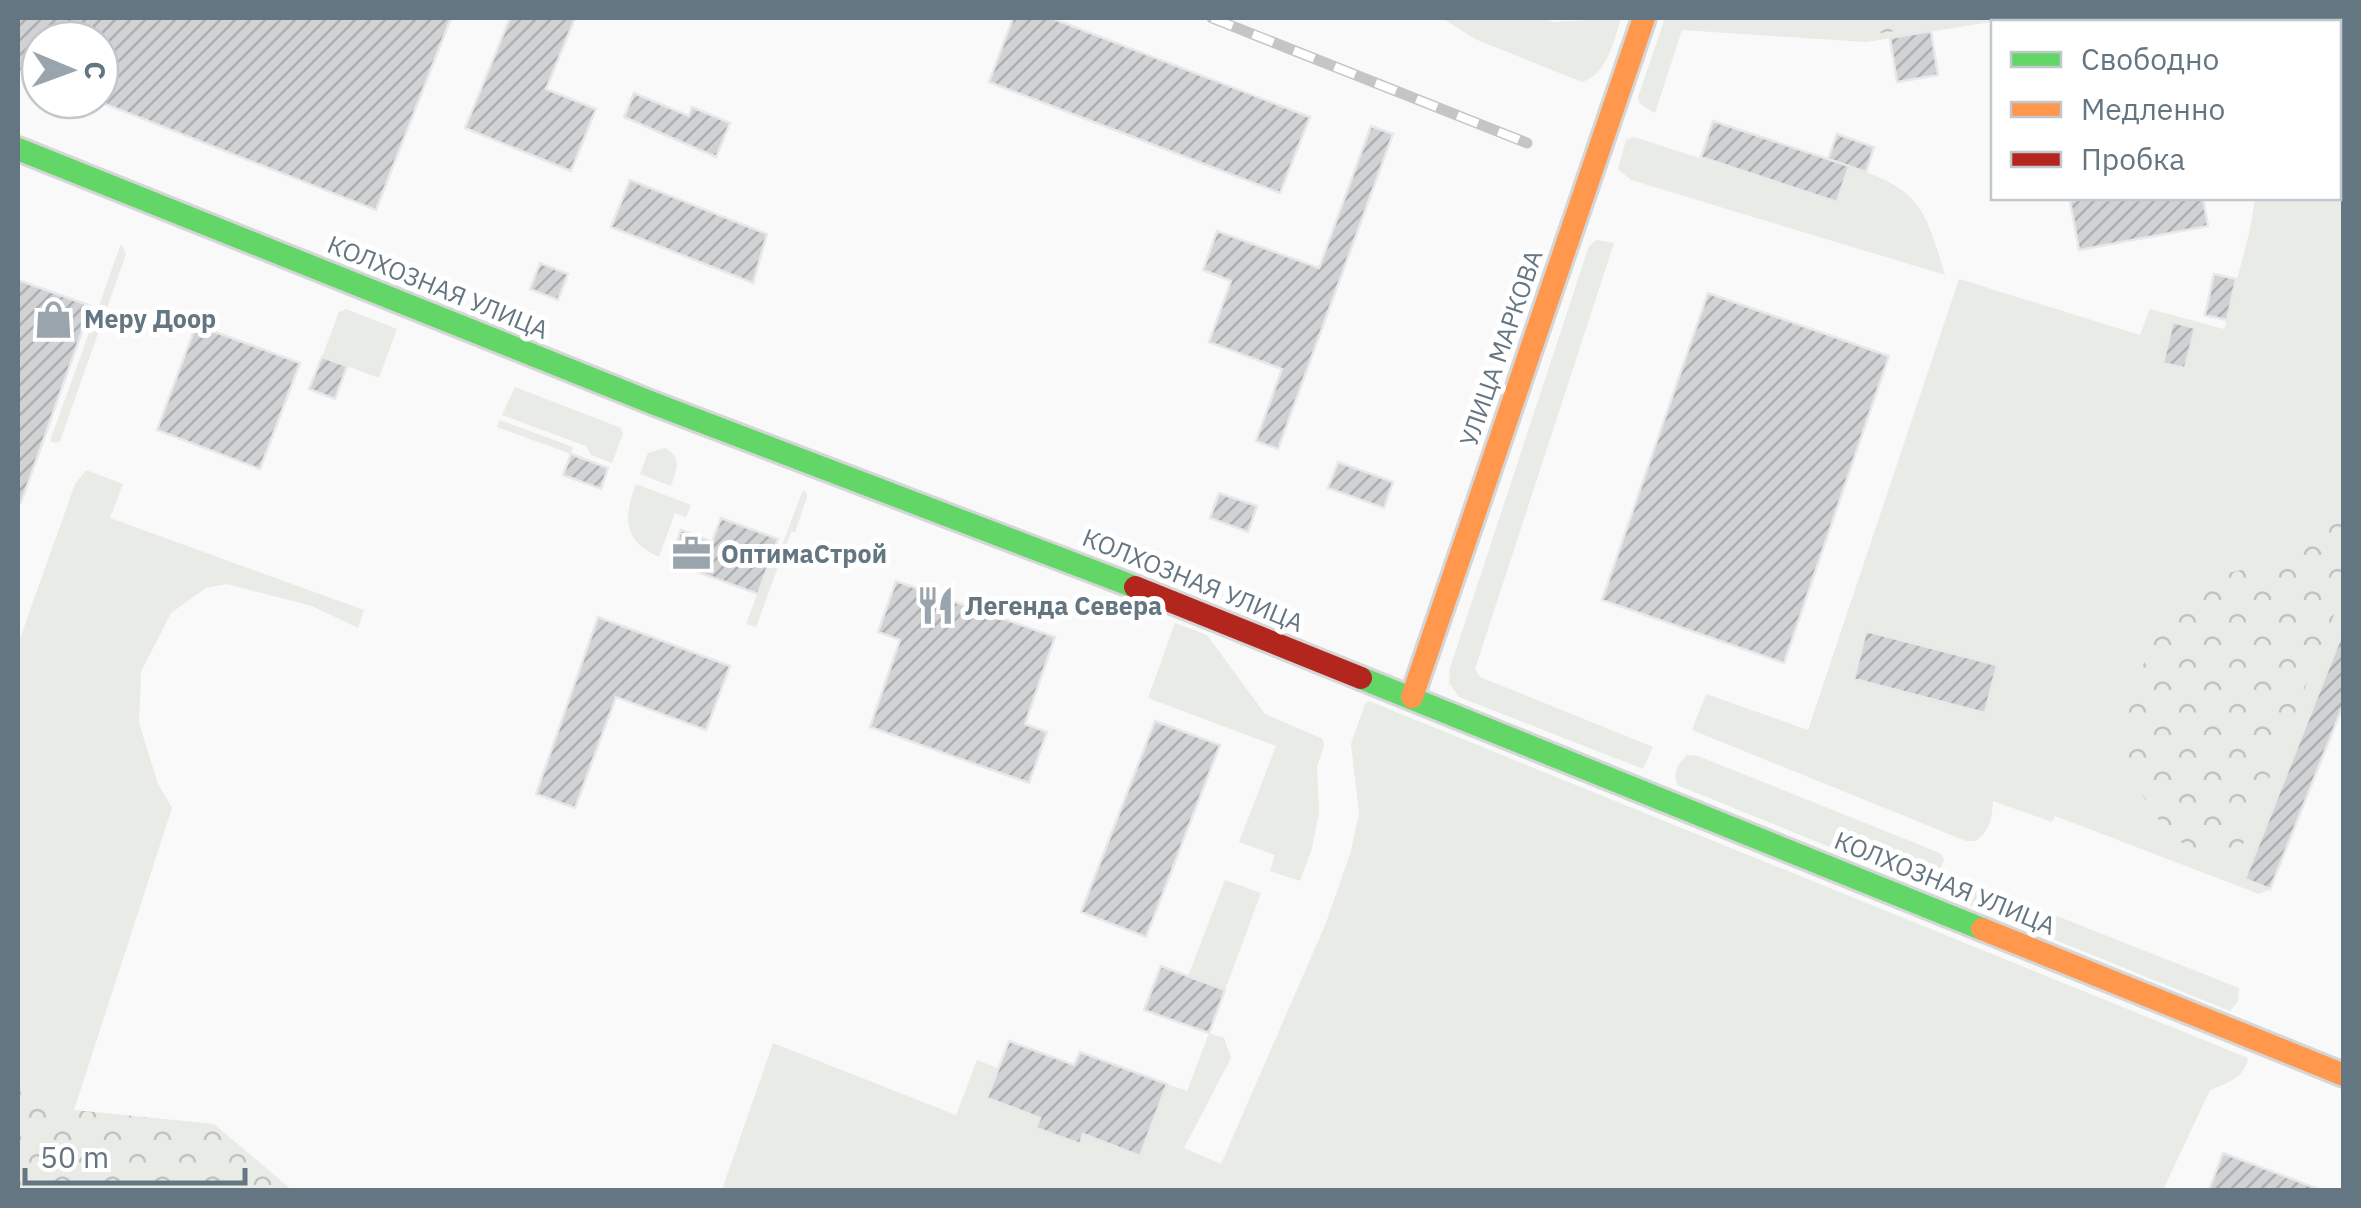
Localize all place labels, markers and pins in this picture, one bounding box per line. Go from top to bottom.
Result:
shop icon: Меру Доор [33,298,75,340]
place label: Меру Доор [84,302,216,335]
office icon: ОптимаСтрой [670,533,712,575]
place label: ОптимаСтрой [721,537,887,570]
restaurant icon: Легенда Севера [914,585,956,627]
place label: Легенда Севера [965,589,1162,622]

